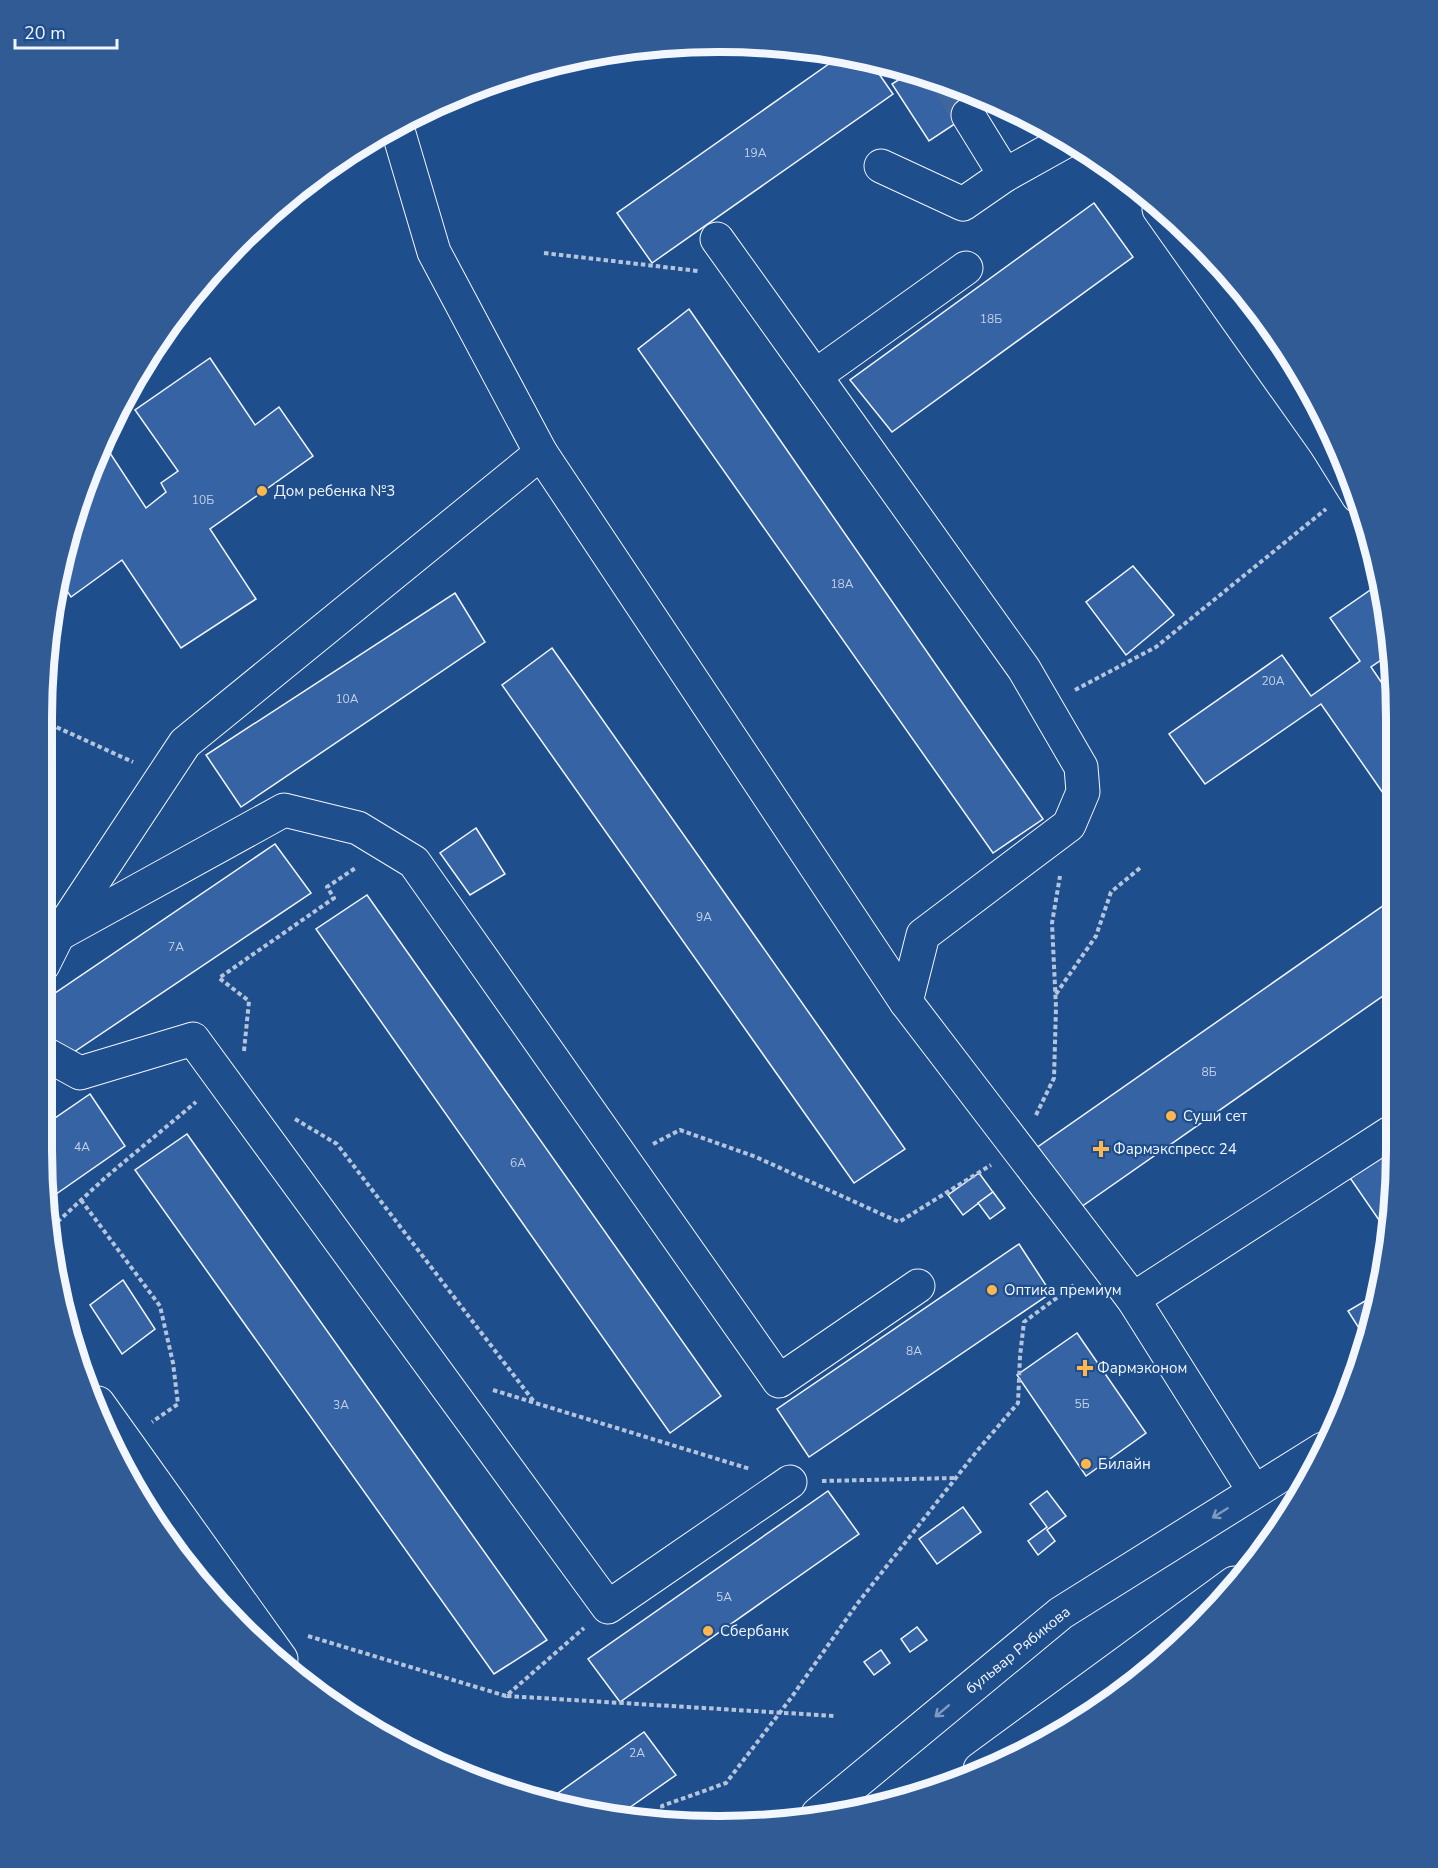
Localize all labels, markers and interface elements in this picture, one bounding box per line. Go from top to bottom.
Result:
scale bar [15,12,117,50]
text: 20 m [24,21,66,45]
house number: 19А [743,145,767,161]
house number: 18Б [980,311,1002,327]
place label: Дом ребенка №3 [274,481,395,501]
marker: Дом ребенка №3 [255,484,269,498]
house number: 10Б [192,492,214,508]
house number: 18А [830,576,854,592]
house number: 20А [1261,673,1285,689]
house number: 10А [335,691,359,707]
house number: 9А [696,909,712,925]
house number: 7А [168,939,184,955]
house number: 8Б [1201,1064,1217,1080]
place label: Суши сет [1183,1106,1248,1126]
marker: Суши сет [1164,1109,1178,1123]
house number: 4А [74,1139,90,1155]
place label: Фармэкспресс 24 [1113,1139,1237,1159]
marker: Фармэкспресс 24 [1094,1142,1108,1156]
house number: 6А [510,1155,526,1171]
place label: Оптика премиум [1004,1280,1122,1300]
marker: Оптика премиум [985,1283,999,1297]
house number: 8А [906,1343,922,1359]
place label: Фармэконом [1097,1358,1187,1378]
marker: Фармэконом [1078,1361,1092,1375]
house number: 5Б [1074,1396,1090,1412]
house number: 3А [333,1397,349,1413]
place label: Билайн [1098,1454,1151,1474]
marker: Билайн [1079,1457,1093,1471]
one-way arrow [1212,1508,1229,1520]
house number: 5А [716,1589,732,1605]
street label: бульвар Рябикова [962,1602,1074,1698]
place label: Сбербанк [720,1621,789,1641]
marker: Сбербанк [701,1624,715,1638]
one-way arrow [934,1705,950,1718]
house number: 2А [629,1745,645,1761]

